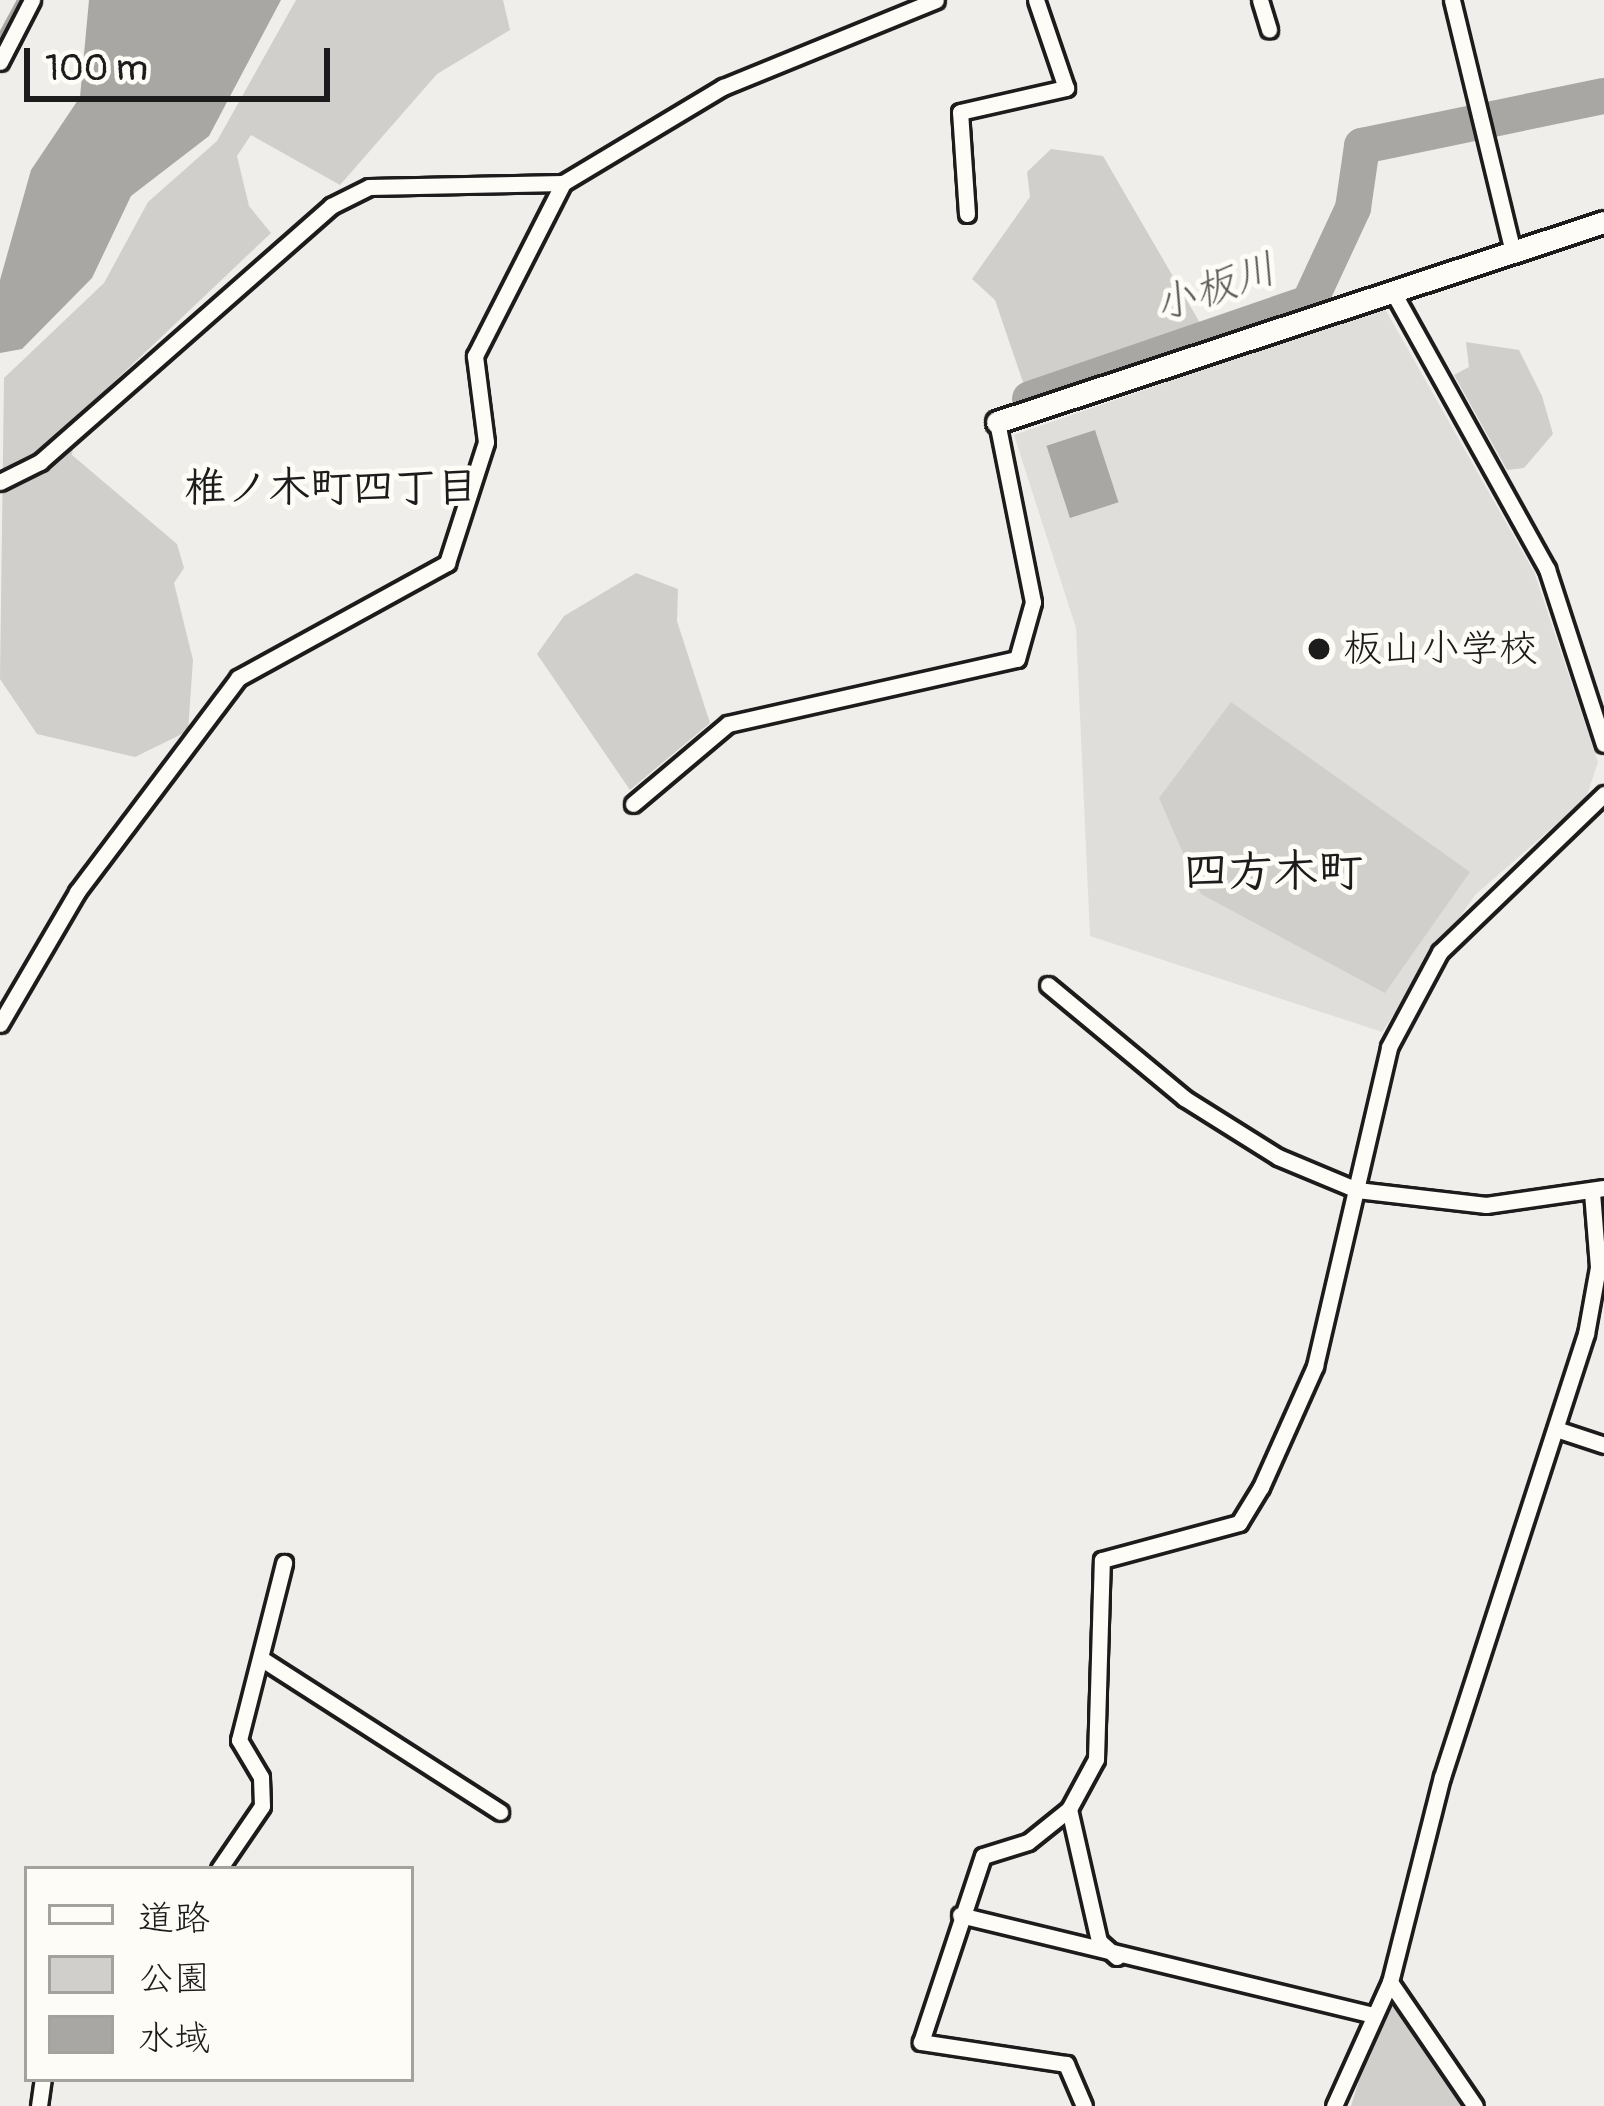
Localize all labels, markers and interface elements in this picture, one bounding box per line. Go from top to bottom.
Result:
scale bar [30,24,336,98]
text: 100 m [45,46,148,91]
water label: 小板川 [1147,244,1283,332]
district label: 椎ノ木町四丁目 [184,463,478,513]
place label: 板山小学校 [1343,626,1538,672]
marker: 板山小学校 [1306,636,1332,662]
district label: 四方木町 [1183,846,1363,900]
legend [24,1866,414,2082]
text: 道路 [138,1896,210,1941]
text: 公園 [138,1956,210,2001]
text: 水域 [138,2016,210,2061]

